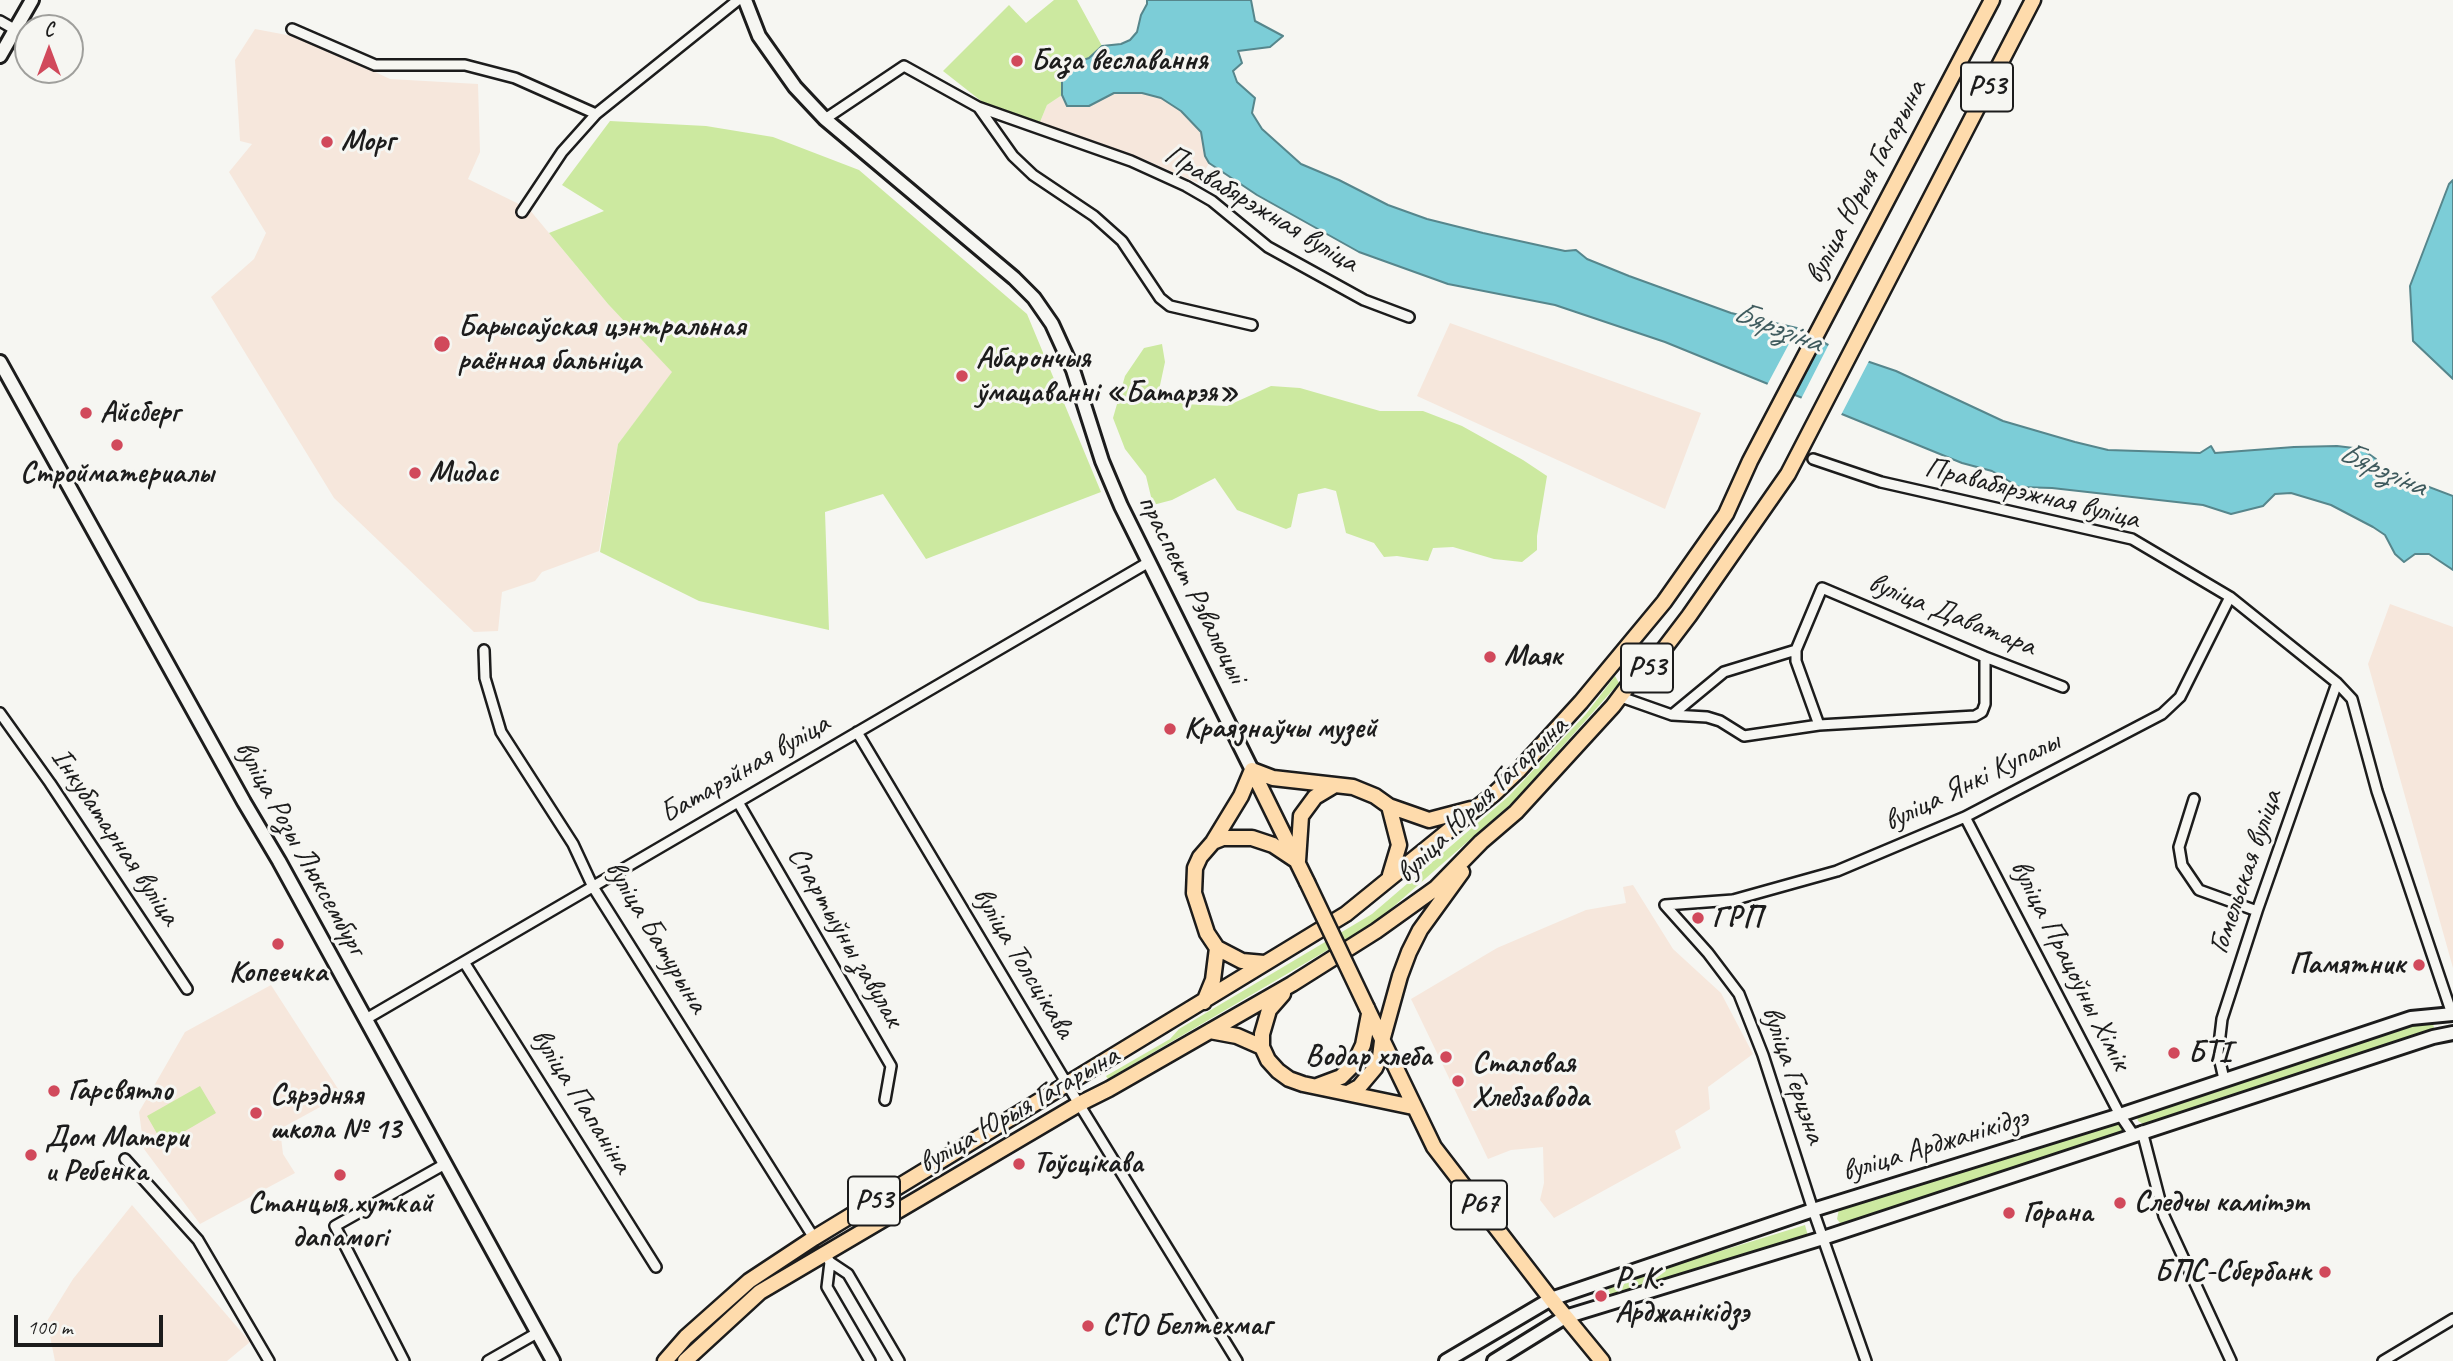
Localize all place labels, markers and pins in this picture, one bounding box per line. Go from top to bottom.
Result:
place label: База веславання [1031,43,1208,79]
marker: База веславання [1009,53,1025,69]
place label: Морг [341,124,395,160]
marker: Морг [319,134,335,150]
place label: Барысаўская цэнтральная раённая бальніца [458,309,746,380]
marker: Барысаўская цэнтральная раённая бальніца [432,334,452,354]
place label: Абарончыя ўмацаванні «Батарэя» [976,341,1238,412]
marker: Абарончыя ўмацаванні «Батарэя» [954,368,970,384]
place label: Айсберг [100,395,180,431]
marker: Айсберг [78,405,94,421]
marker: Стройматериалы [109,437,125,453]
place label: Мидас [429,455,498,491]
place label: Стройматериалы [20,456,214,492]
marker: Мидас [407,465,423,481]
place label: Маяк [1504,639,1562,675]
marker: Маяк [1482,649,1498,665]
place label: Краязнаўчы музей [1184,711,1377,747]
marker: Краязнаўчы музей [1162,721,1178,737]
place label: ГРП [1712,900,1762,936]
marker: ГРП [1690,910,1706,926]
marker: Копеечка [270,936,286,952]
place label: Памятник [2289,947,2405,983]
place label: Копеечка [229,955,327,991]
marker: Памятник [2411,957,2427,973]
place label: БТІ [2188,1035,2231,1071]
place label: Водар хлеба [1305,1039,1432,1075]
marker: БТІ [2166,1045,2182,1061]
place label: Сталовая Хлебзавода [1472,1046,1589,1116]
marker: Водар хлеба [1438,1049,1454,1065]
place label: Гарсвятло [68,1073,173,1109]
marker: Сталовая Хлебзавода [1450,1073,1466,1089]
place label: Сярэдняя школа № 13 [270,1078,401,1148]
marker: Гарсвятло [46,1083,62,1099]
marker: Сярэдняя школа № 13 [248,1105,264,1121]
place label: Дом Матери и Ребенка [45,1120,188,1190]
place label: Тоўсцікава [1033,1146,1143,1182]
marker: Дом Матери и Ребенка [23,1147,39,1163]
marker: Тоўсцікава [1011,1156,1027,1172]
marker: Станцыя хуткай дапамогі [332,1167,348,1183]
place label: Следчы камітэт [2134,1185,2308,1221]
place label: Станцыя хуткай дапамогі [247,1186,433,1256]
place label: Горана [2023,1195,2092,1231]
marker: Следчы камітэт [2112,1195,2128,1211]
marker: Горана [2001,1205,2017,1221]
place label: БПС-Сбербанк [2154,1254,2311,1290]
place label: Р. К. Арджанікідзэ [1615,1261,1749,1332]
marker: БПС-Сбербанк [2317,1264,2333,1280]
marker: Р. К. Арджанікідзэ [1593,1288,1609,1304]
place label: СТО Белтехмаг [1102,1308,1272,1344]
marker: СТО Белтехмаг [1080,1318,1096,1334]

